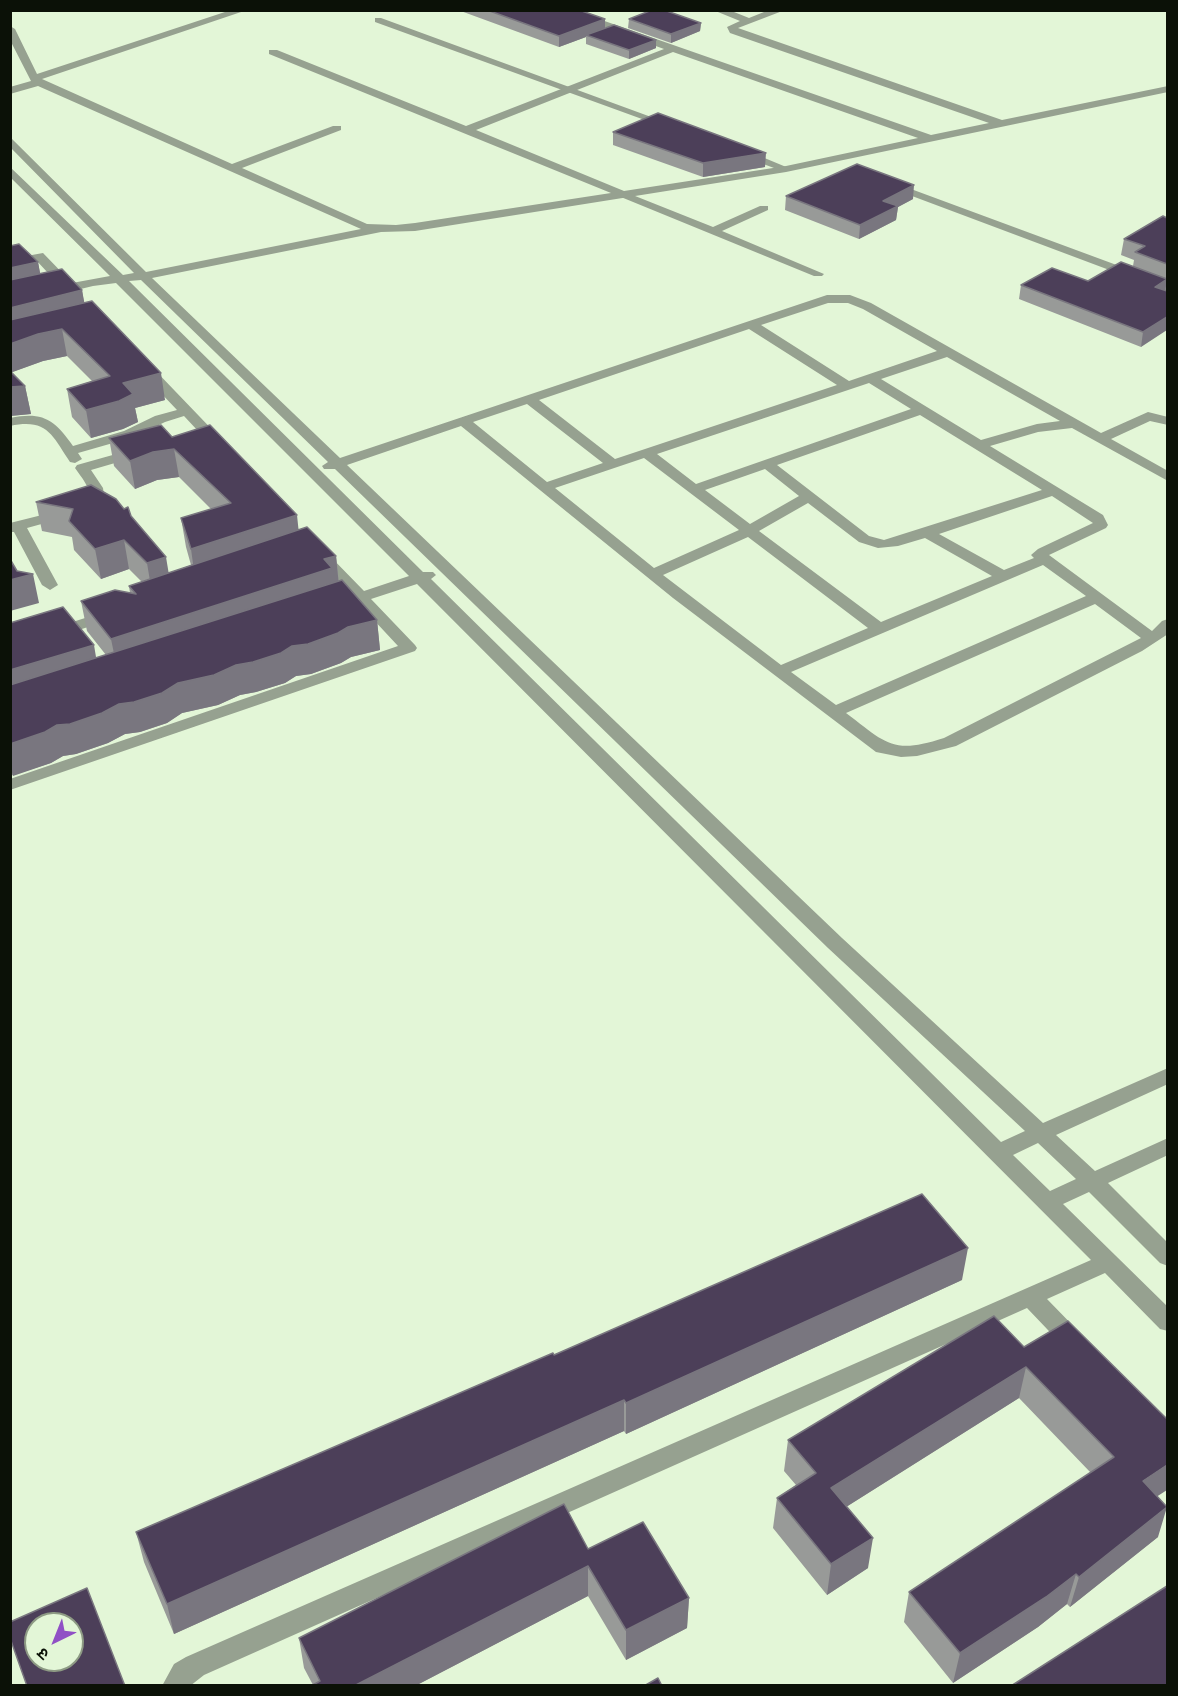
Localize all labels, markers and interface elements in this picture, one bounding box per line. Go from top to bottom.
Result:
north arrow [24,1612,84,1672]
text: उ [33,1644,53,1664]

